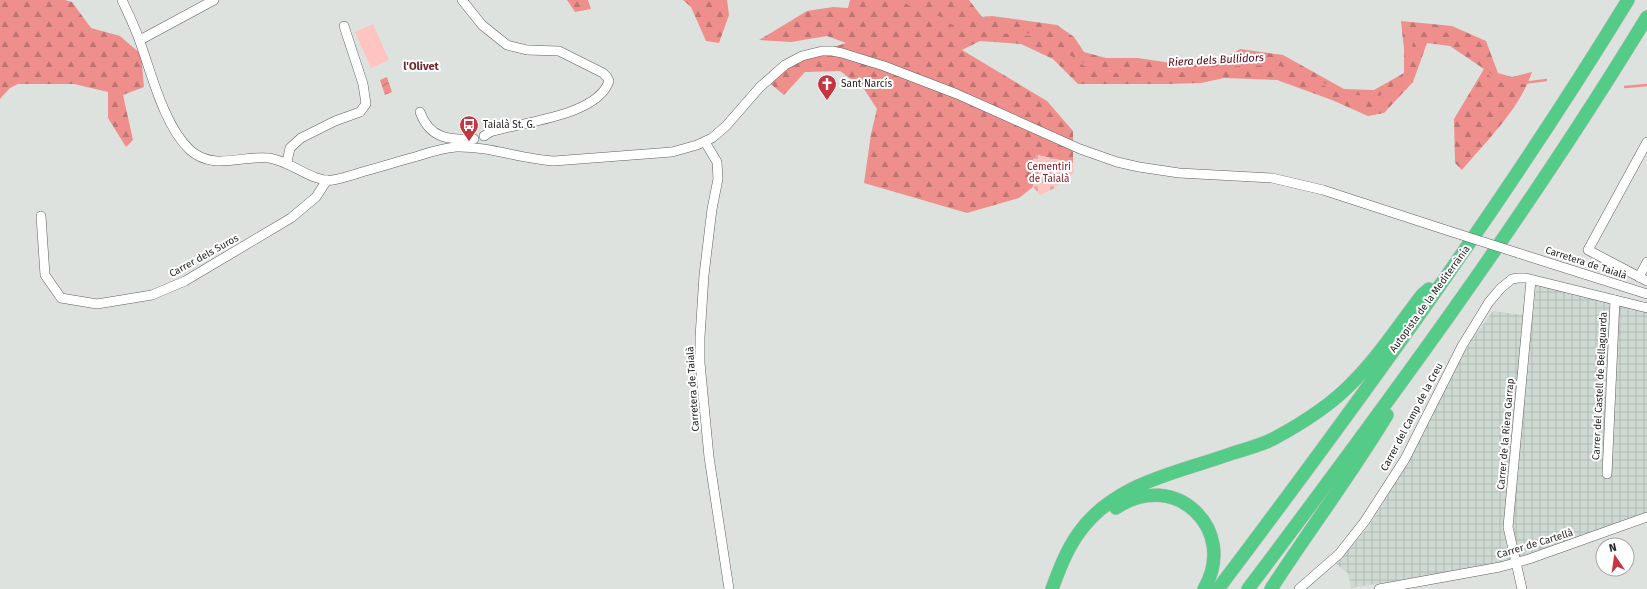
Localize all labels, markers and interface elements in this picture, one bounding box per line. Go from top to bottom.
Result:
water label: Riera dels Bullidors [1168,51,1264,69]
district label: l'Olivet [403,60,440,73]
church icon: Sant Narcís [816,73,838,101]
place label: Sant Narcís [841,77,892,90]
bus stop icon: Taialà St. G. [458,114,480,142]
place label: Taialà St. G. [483,119,535,131]
park label: Cementiri de Taialà [1027,161,1071,185]
street label: Carrer dels Suros [167,232,241,280]
street label: Autopista de la Mediterrània [1387,243,1473,355]
street label: Carretera de Taialà [1544,244,1628,282]
street label: Carrer del Castell de Bellaguarda [1590,312,1610,460]
street label: Carretera de Taialà [684,346,702,432]
street label: Carrer del Camp de la Creu [1378,361,1446,473]
street label: Carrer de la Riera Garrap [1495,378,1517,490]
street label: Carrer de Cartellà [1495,527,1575,561]
north arrow [1595,537,1635,577]
text: N [1608,541,1618,555]

